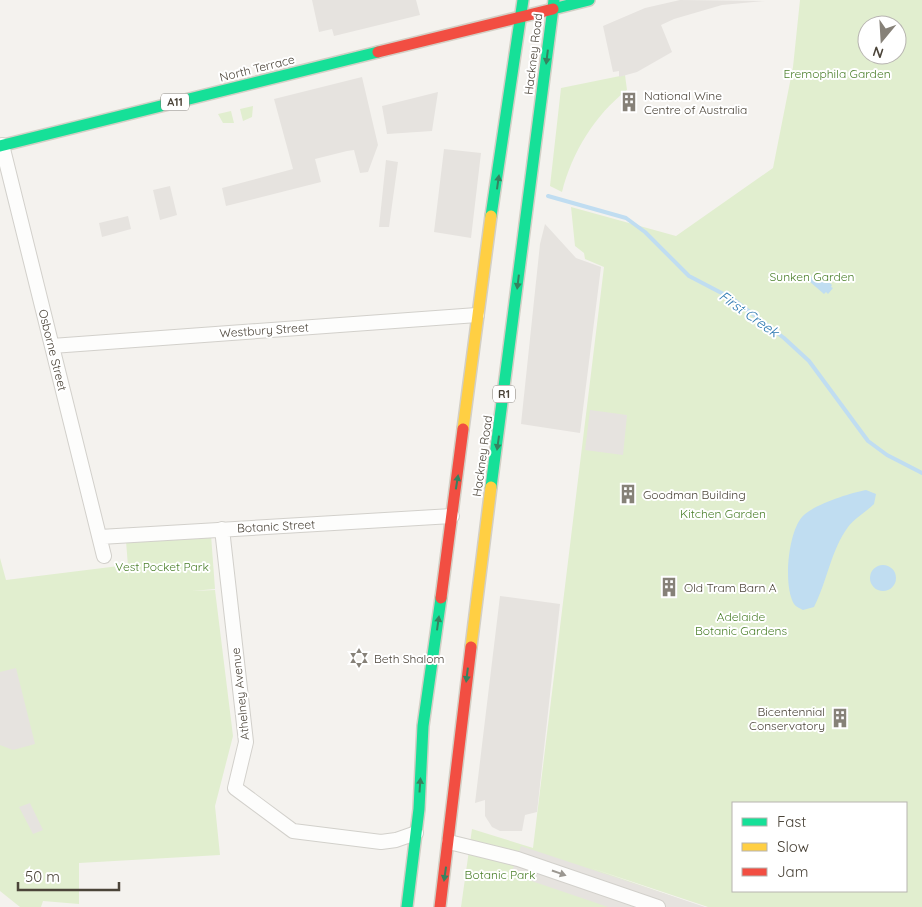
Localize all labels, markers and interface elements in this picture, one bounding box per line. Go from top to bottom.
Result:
street label: Hackney Road [521,12,545,96]
north arrow [857,15,907,65]
text: N [870,42,886,63]
one-way arrow [542,50,550,66]
street label: North Terrace [218,51,296,85]
park label: Eremophila Garden [783,66,891,81]
place label: National Wine Centre of Australia [644,88,747,117]
building icon: National Wine Centre of Australia [618,91,640,113]
road number: A11 [161,94,189,110]
one-way arrow [494,173,502,189]
park label: Sunken Garden [770,269,854,284]
one-way arrow [514,274,522,290]
water label: First Creek [716,287,784,342]
street label: Osborne Street [36,308,70,392]
street label: Westbury Street [219,319,309,341]
road number: R1 [493,386,515,402]
street label: Hackney Road [469,414,495,498]
one-way arrow [494,435,502,451]
one-way arrow [454,474,462,490]
building icon: Goodman Building [617,483,639,505]
place label: Goodman Building [643,487,746,502]
park label: Kitchen Garden [680,506,766,521]
street label: Botanic Street [237,516,315,536]
park label: Vest Pocket Park [115,559,209,574]
building icon: Old Tram Barn A [658,576,680,598]
place label: Old Tram Barn A [684,580,777,595]
park label: Adelaide Botanic Gardens [695,609,787,638]
one-way arrow [434,615,442,631]
street label: Athelney Avenue [228,647,252,741]
synagogue icon: Beth Shalom [348,647,370,669]
place label: Beth Shalom [374,651,444,666]
one-way arrow [463,668,471,684]
place label: Bicentennial Conservatory [749,704,825,733]
building icon: Bicentennial Conservatory [829,707,851,729]
one-way arrow [417,776,425,792]
legend [732,802,907,892]
text: Fast [777,812,806,831]
text: Slow [777,837,809,856]
scale bar [18,860,119,892]
text: Jam [777,862,808,881]
text: 50 m [25,867,60,886]
one-way arrow [441,867,449,883]
park label: Botanic Park [465,867,535,882]
one-way arrow [551,870,566,877]

